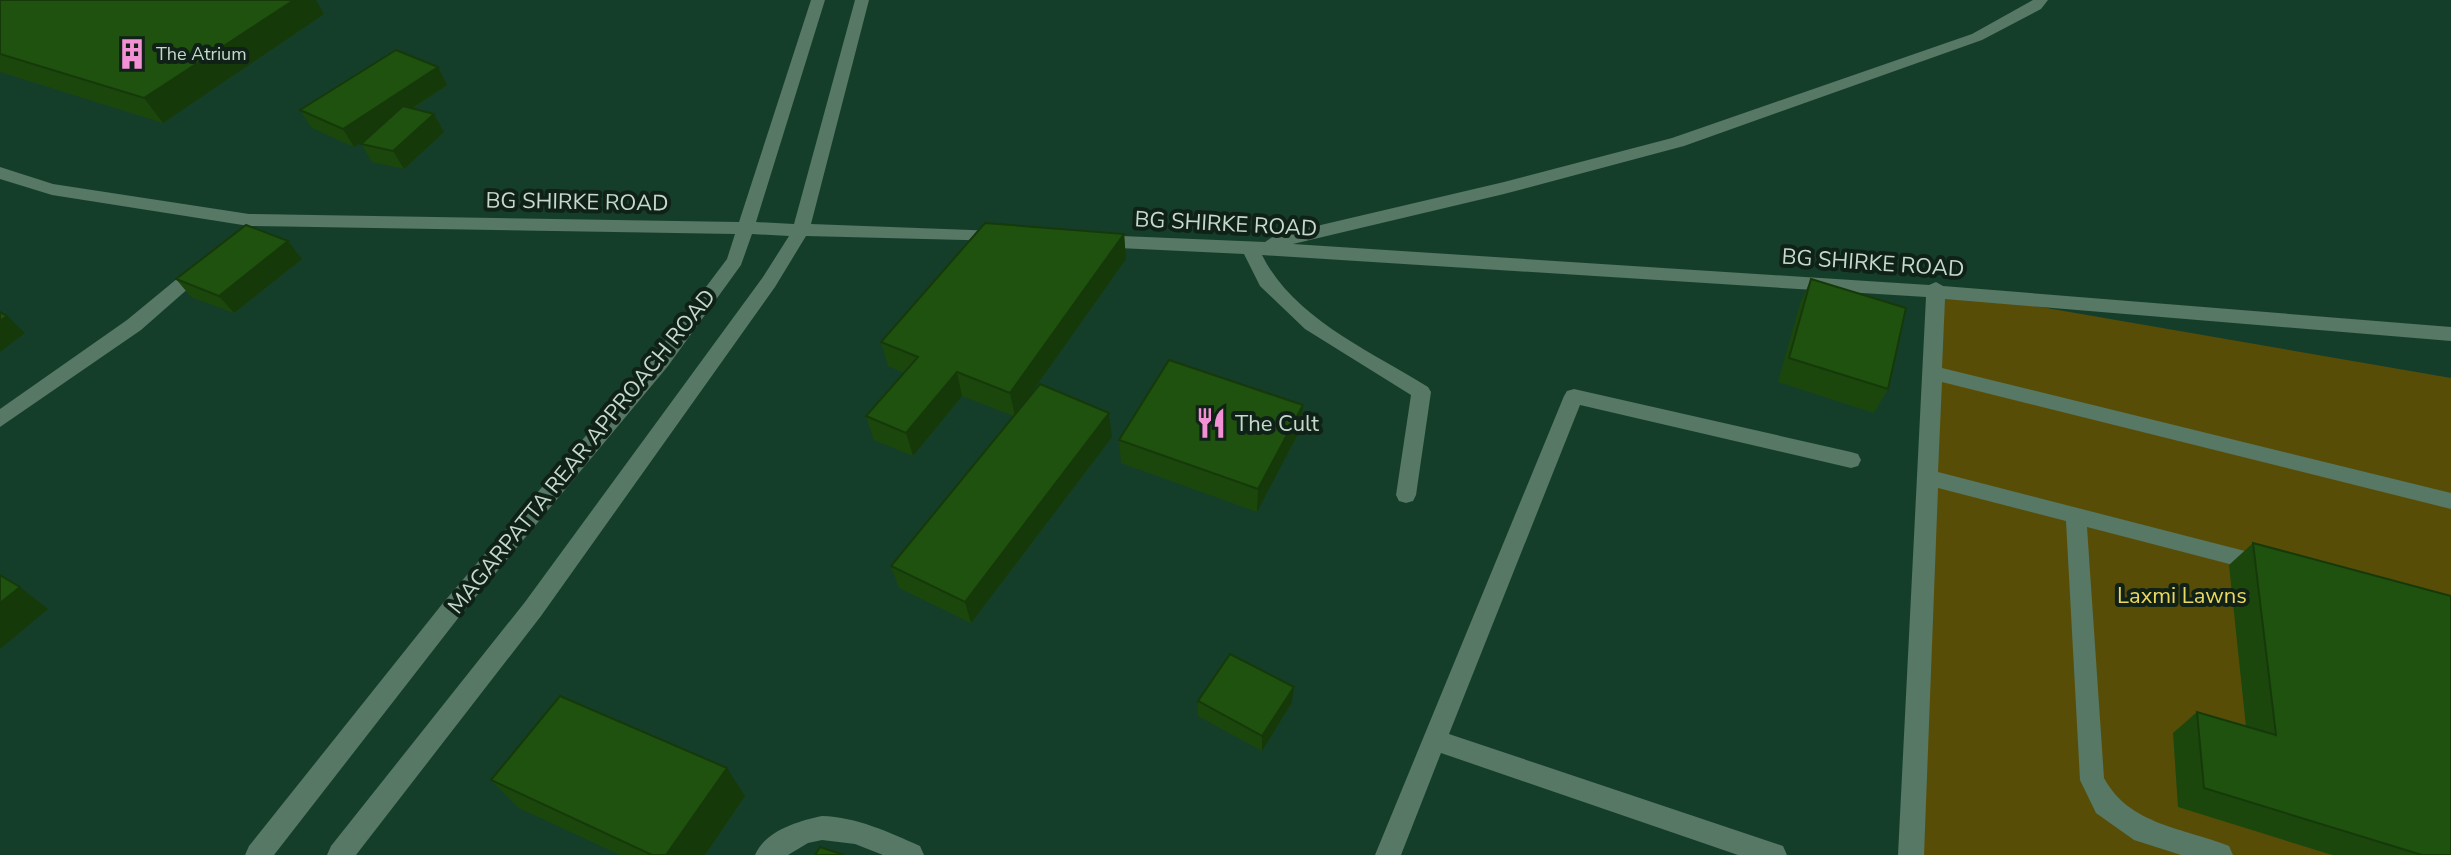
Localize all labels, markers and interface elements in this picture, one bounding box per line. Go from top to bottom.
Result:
building icon: The Atrium [115,37,149,71]
place label: The Atrium [156,42,247,66]
street label: BG SHIRKE ROAD [485,185,669,219]
street label: BG SHIRKE ROAD [1134,204,1318,244]
street label: BG SHIRKE ROAD [1781,242,1965,284]
street label: MAGARPATTA REAR APPROACH ROAD [441,283,722,620]
restaurant icon: The Cult [1194,406,1228,440]
place label: The Cult [1235,409,1319,439]
park label: Laxmi Lawns [2117,581,2247,611]

